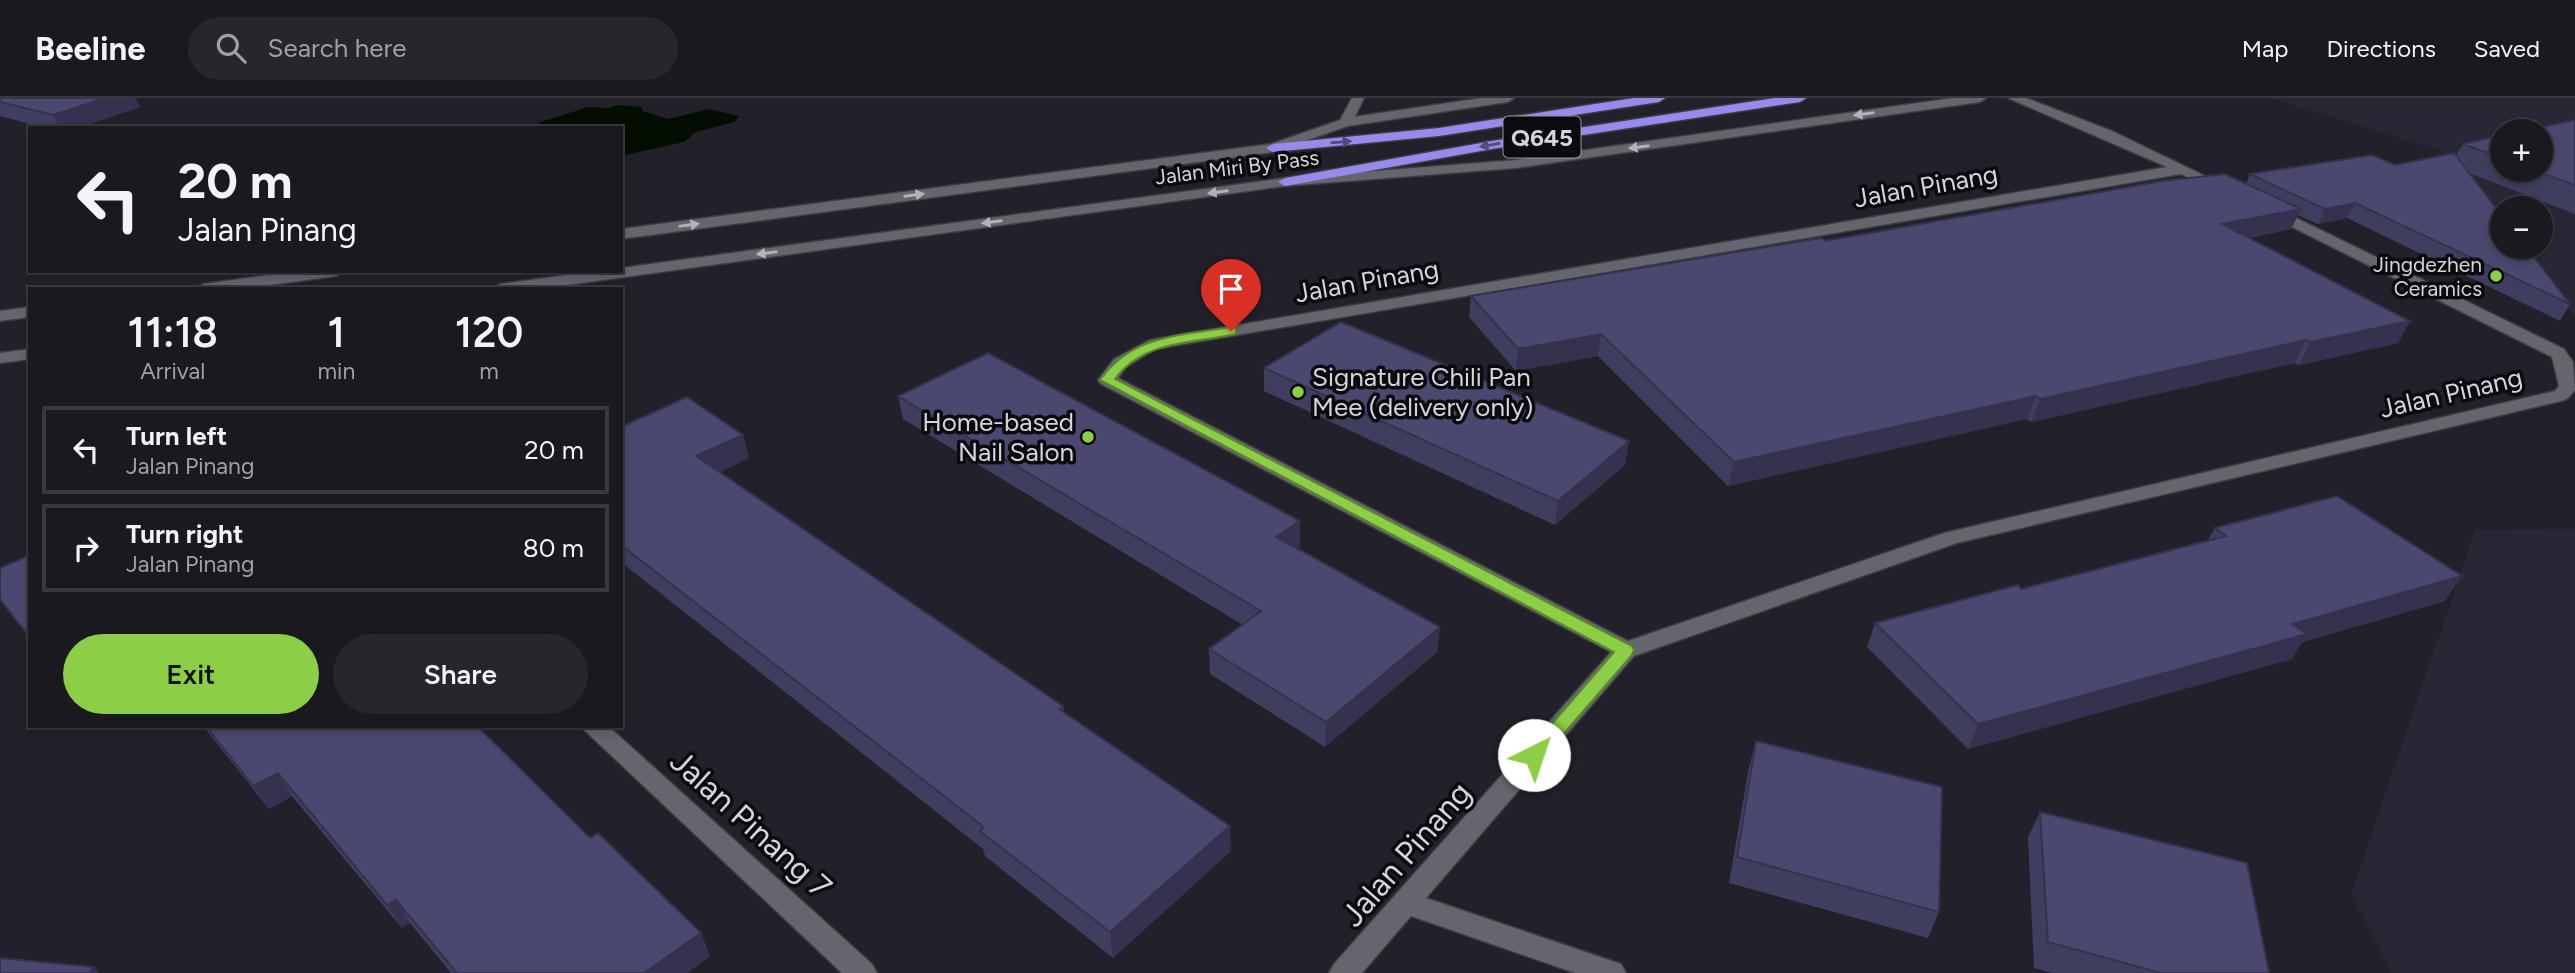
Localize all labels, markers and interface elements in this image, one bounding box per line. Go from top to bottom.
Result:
search box [188,17,678,80]
text: Beeline [35,29,146,68]
icon: search [212,29,250,67]
text: Search here [268,32,406,64]
text: Map [2242,34,2288,63]
text: Directions [2326,34,2436,63]
text: Saved [2474,34,2540,63]
one-way arrow [1853,109,1875,120]
road number: Q645 [1504,116,1580,158]
map controls [2490,119,2553,259]
button: + [2490,119,2553,182]
one-way arrow [1330,136,1352,147]
one-way arrow [1479,140,1501,151]
one-way arrow [1627,141,1649,152]
street label: Jalan Miri By Pass [1154,145,1320,189]
text: 20 m [178,151,293,210]
icon: left [63,154,154,245]
street label: Jalan Pinang [1852,158,2000,214]
one-way arrow [1207,186,1229,197]
one-way arrow [904,189,926,200]
button: − [2490,196,2553,259]
text: Jalan Pinang [178,211,357,249]
one-way arrow [981,217,1003,228]
one-way arrow [678,219,700,230]
one-way arrow [756,247,778,258]
place label: Jingdezhen Ceramics [2373,252,2482,301]
street label: Jalan Pinang [1293,253,1441,309]
pin [1201,259,1261,331]
marker: Jingdezhen Ceramics [2488,268,2504,284]
icon: arrive [1212,270,1250,308]
text: 11:18 [128,307,218,358]
text: 1 [328,307,345,358]
text: 120 [455,307,523,358]
text: Arrival [140,357,205,385]
text: min [317,357,355,385]
text: m [479,357,499,385]
place label: Signature Chili Pan Mee (delivery only) [1312,361,1534,423]
street label: Jalan Pinang [2377,361,2525,425]
marker: Signature Chili Pan Mee (delivery only) [1290,384,1306,400]
place label: Home-based Nail Salon [922,406,1074,468]
text: Turn left [126,420,227,452]
marker: Home-based Nail Salon [1080,429,1096,445]
icon: left [67,431,105,469]
text: 20 m [524,434,584,466]
text: Jalan Pinang [126,452,254,480]
text: Turn right [126,518,243,550]
icon: right [67,529,105,567]
text: 80 m [523,532,584,564]
text: Jalan Pinang [126,550,254,578]
button: Exit [63,634,319,714]
button: Share [333,634,588,714]
position arrow [1497,718,1571,792]
street label: Jalan Pinang 7 [663,742,839,906]
street label: Jalan Pinang [1333,774,1479,934]

